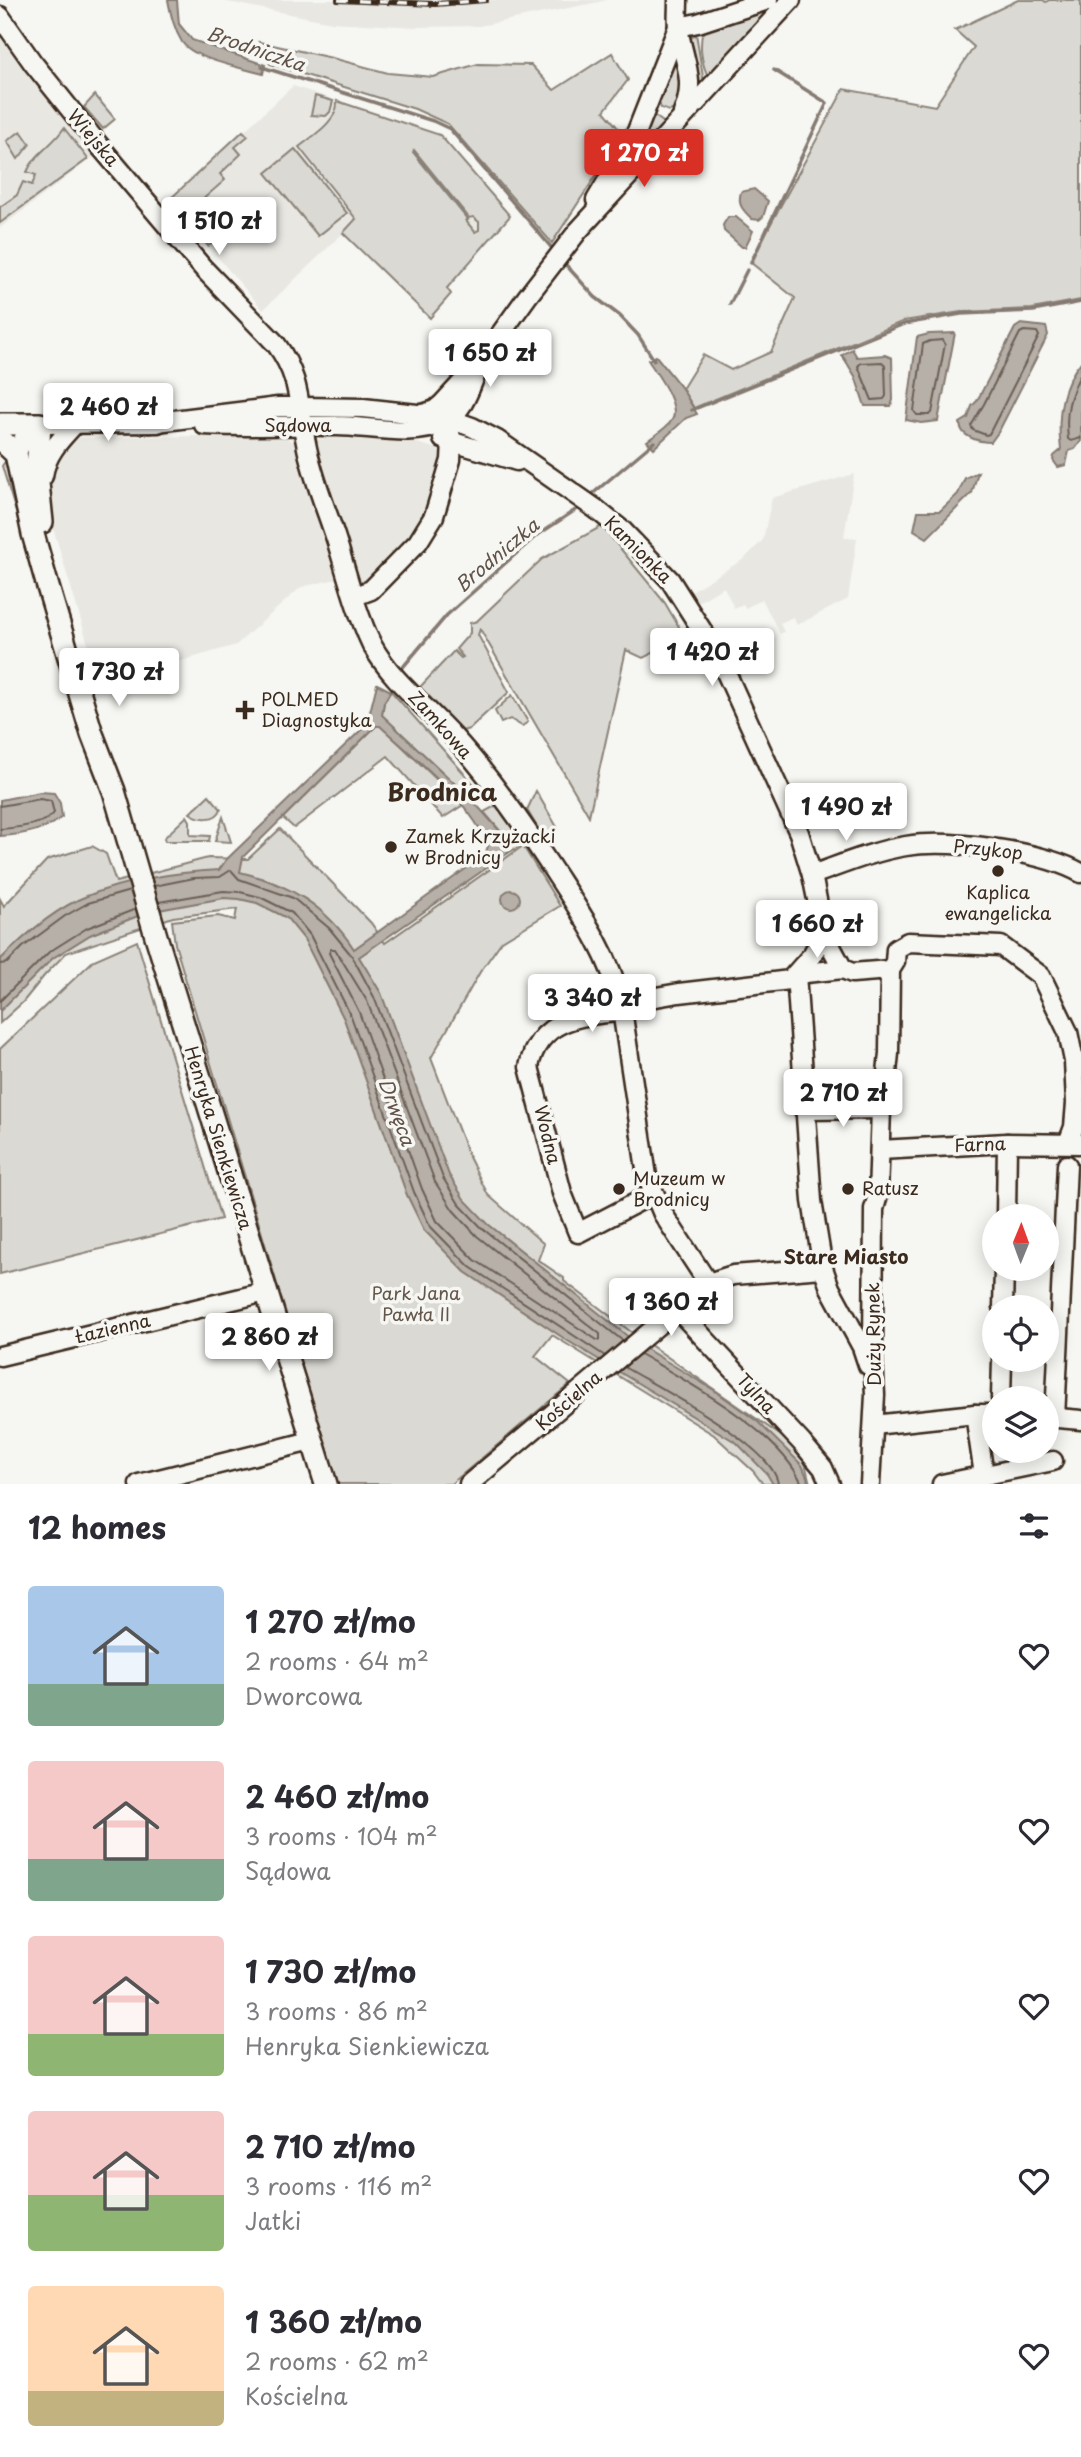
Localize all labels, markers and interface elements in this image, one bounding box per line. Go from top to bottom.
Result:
water label: Brodniczka [204,18,310,78]
street label: Wiejska [62,102,127,172]
pin: 1 270 zł [572,130,716,189]
text: 1 270 zł [600,134,688,169]
pin: 1 510 zł [147,198,291,257]
text: 1 510 zł [177,202,261,237]
pin: 1 650 zł [418,330,562,389]
text: 1 650 zł [445,334,535,369]
pin: 2 460 zł [36,384,180,443]
text: 2 460 zł [59,388,157,423]
street label: Sądowa [265,411,332,438]
street label: Kamionka [599,509,680,590]
water label: Brodniczka [448,510,545,598]
pin: 1 420 zł [640,628,784,688]
text: 1 420 zł [666,633,758,668]
pin: 1 730 zł [47,648,191,708]
text: 1 730 zł [75,653,163,688]
street label: Zamkowa [403,684,480,765]
place label: POLMED Diagnostyka [261,685,372,733]
marker: POLMED Diagnostyka [235,700,255,720]
district label: Brodnica [387,773,497,809]
pin: 1 490 zł [774,784,918,843]
text: 1 490 zł [801,788,891,823]
place label: Zamek Krzyżacki w Brodnicy [405,822,556,870]
street label: Przykop [952,831,1024,866]
marker: Zamek Krzyżacki w Brodnicy [383,839,399,855]
marker: Kaplica ewangelicka [990,863,1006,879]
place label: Kaplica ewangelicka [945,878,1052,926]
pin: 1 660 zł [745,900,889,960]
text: 1 660 zł [772,905,862,940]
pin: 3 340 zł [520,974,664,1034]
text: 3 340 zł [544,979,640,1014]
street label: Henryka Sienkiewicza [179,1042,260,1234]
pin: 2 710 zł [771,1070,915,1129]
water label: Drwęca [373,1074,423,1150]
text: 2 710 zł [799,1074,887,1109]
street label: Wodna [528,1102,569,1168]
street label: Farna [954,1129,1007,1158]
place label: Muzeum w Brodnicy [633,1164,725,1212]
place label: Ratusz [862,1174,919,1201]
marker: Muzeum w Brodnicy [611,1181,627,1197]
marker: Ratusz [840,1181,856,1197]
north arrow [982,1204,1059,1281]
map controls [982,1204,1059,1463]
district label: Stare Miasto [784,1242,908,1270]
pin: 1 360 zł [599,1278,743,1338]
park label: Park Jana Pawła II [372,1279,461,1327]
street label: Duży Rynek [858,1282,887,1386]
text: 1 360 zł [625,1283,717,1318]
button: locate [982,1295,1059,1372]
street label: Łazienna [72,1306,154,1349]
pin: 2 860 zł [197,1314,341,1373]
text: 2 860 zł [221,1318,317,1353]
street label: Kościelna [529,1363,608,1436]
street label: Tylna [731,1367,783,1420]
button: layers [982,1386,1059,1463]
text: 12 homes [28,1504,166,1549]
icon: filters [1015,1507,1053,1545]
text: 1 270 zł/mo [245,1598,416,1643]
icon: home [84,1614,168,1698]
icon: heart [1015,1637,1053,1675]
text: 2 rooms · 64 m² [245,1643,429,1678]
text: Dworcowa [245,1678,362,1713]
text: 2 460 zł/mo [245,1773,429,1818]
icon: home [84,1789,168,1873]
icon: heart [1015,1812,1053,1850]
text: 3 rooms · 104 m² [245,1818,438,1853]
text: Sądowa [245,1853,331,1888]
text: 1 730 zł/mo [245,1948,416,1993]
icon: home [84,1964,168,2048]
icon: heart [1015,1987,1053,2025]
text: 3 rooms · 86 m² [245,1993,428,2028]
text: Henryka Sienkiewicza [245,2028,489,2063]
text: 2 710 zł/mo [245,2123,415,2168]
icon: home [84,2139,168,2223]
icon: heart [1015,2162,1053,2200]
text: 3 rooms · 116 m² [245,2168,432,2203]
text: Jatki [245,2203,301,2238]
text: 1 360 zł/mo [245,2298,422,2343]
icon: home [84,2314,168,2398]
icon: heart [1015,2337,1053,2375]
text: 2 rooms · 62 m² [245,2343,429,2378]
text: Kościelna [245,2378,348,2413]

